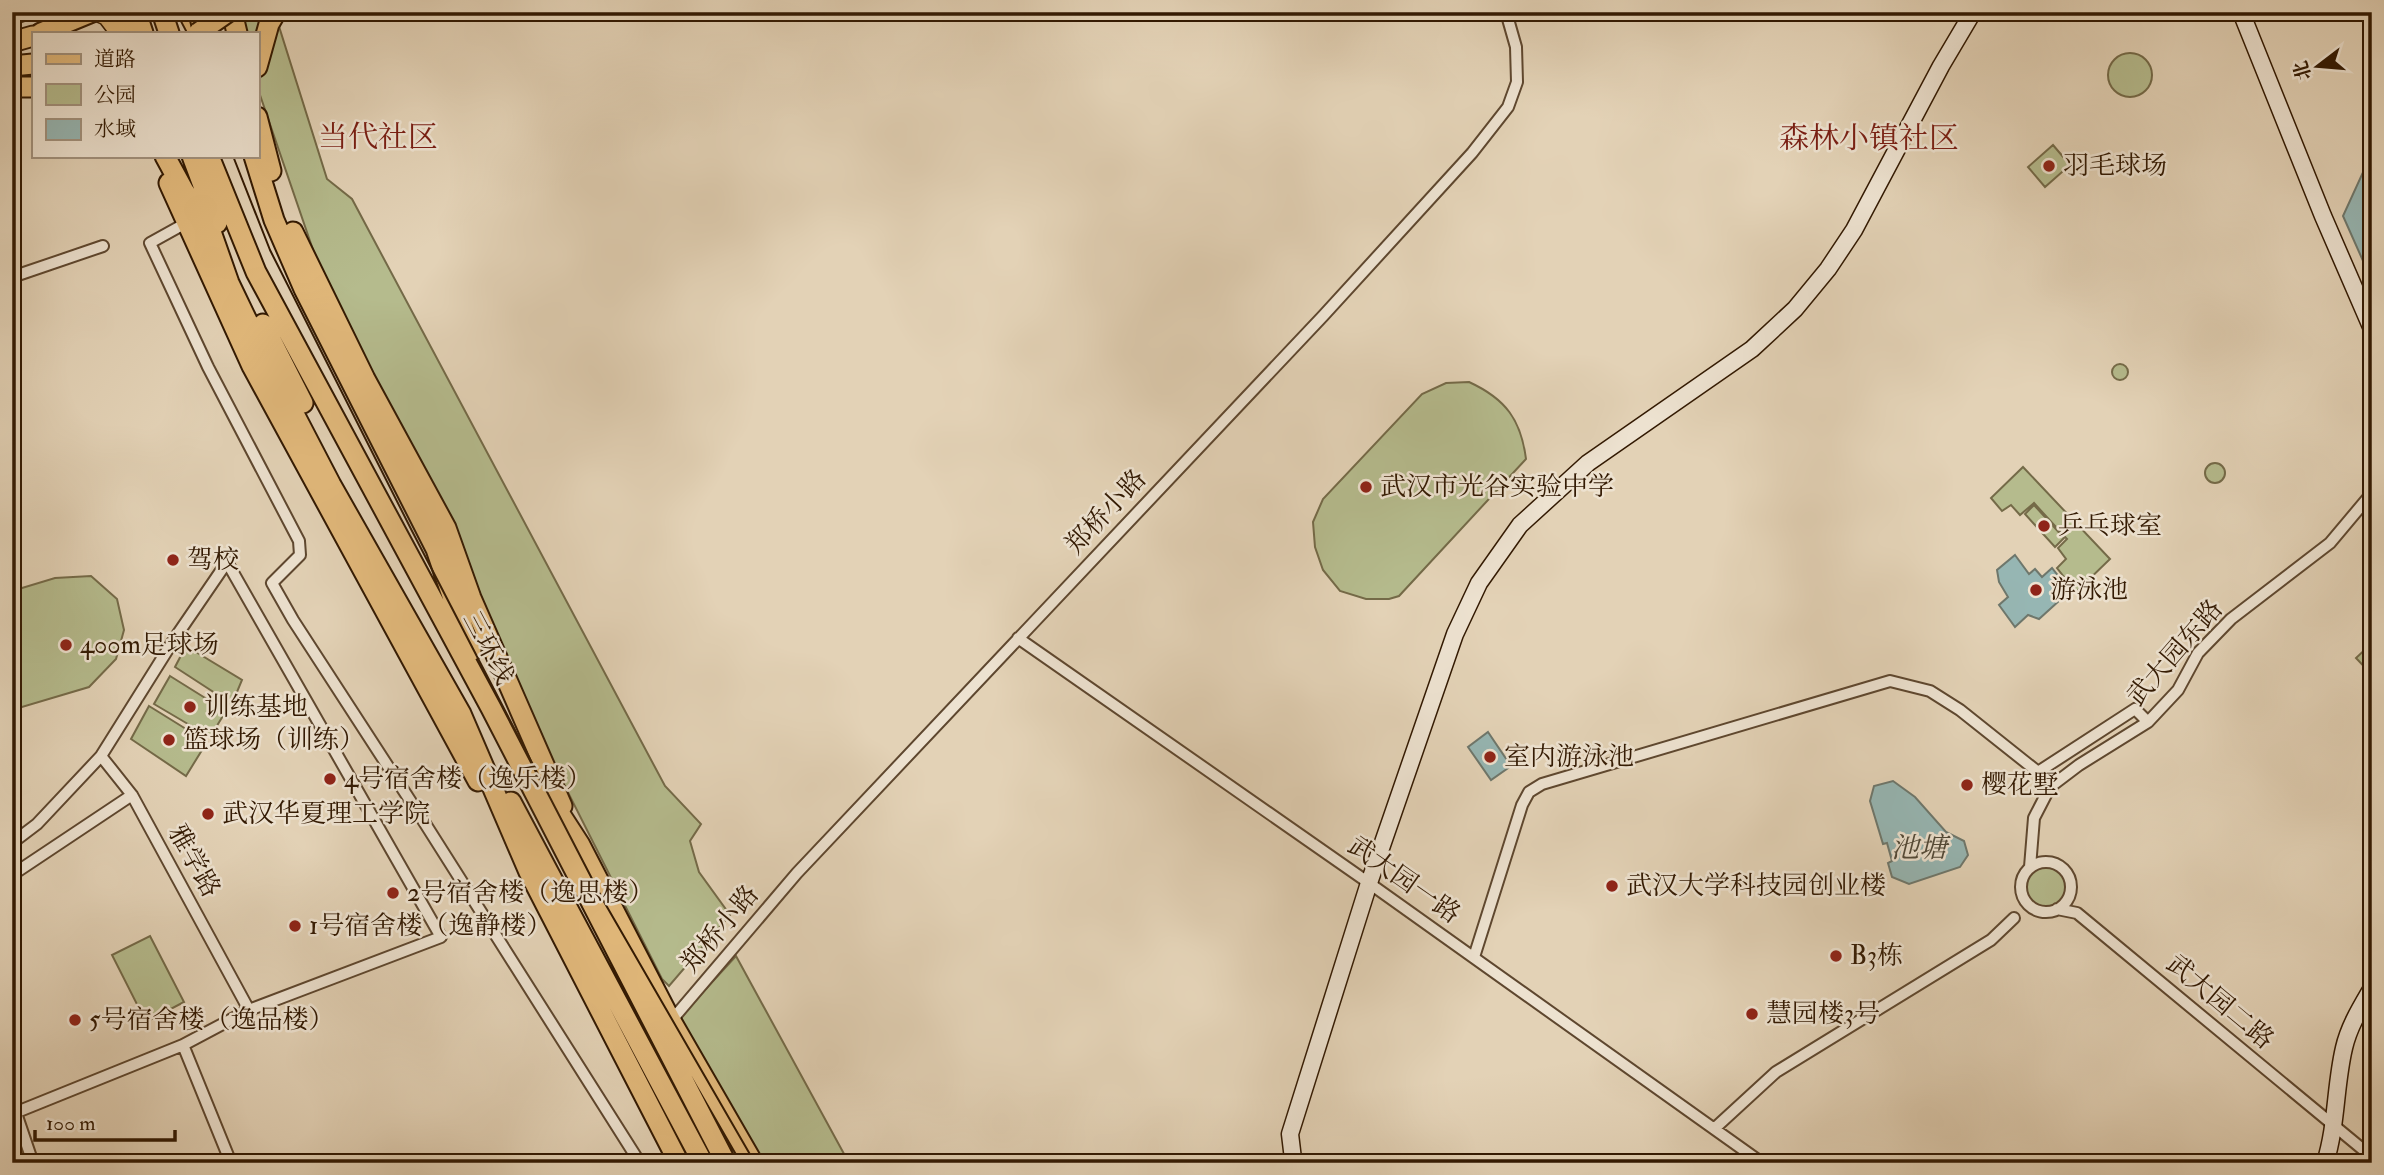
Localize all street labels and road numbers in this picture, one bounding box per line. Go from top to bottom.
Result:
street label: 郑桥小路 [1059,463,1153,561]
street label: 武大园东路 [2120,593,2230,713]
street label: 三环线 [456,606,520,690]
street label: 雅学路 [161,819,227,903]
street label: 武大园一路 [1342,830,1466,930]
street label: 郑桥小路 [674,879,766,979]
street label: 武大园二路 [2160,948,2280,1056]

